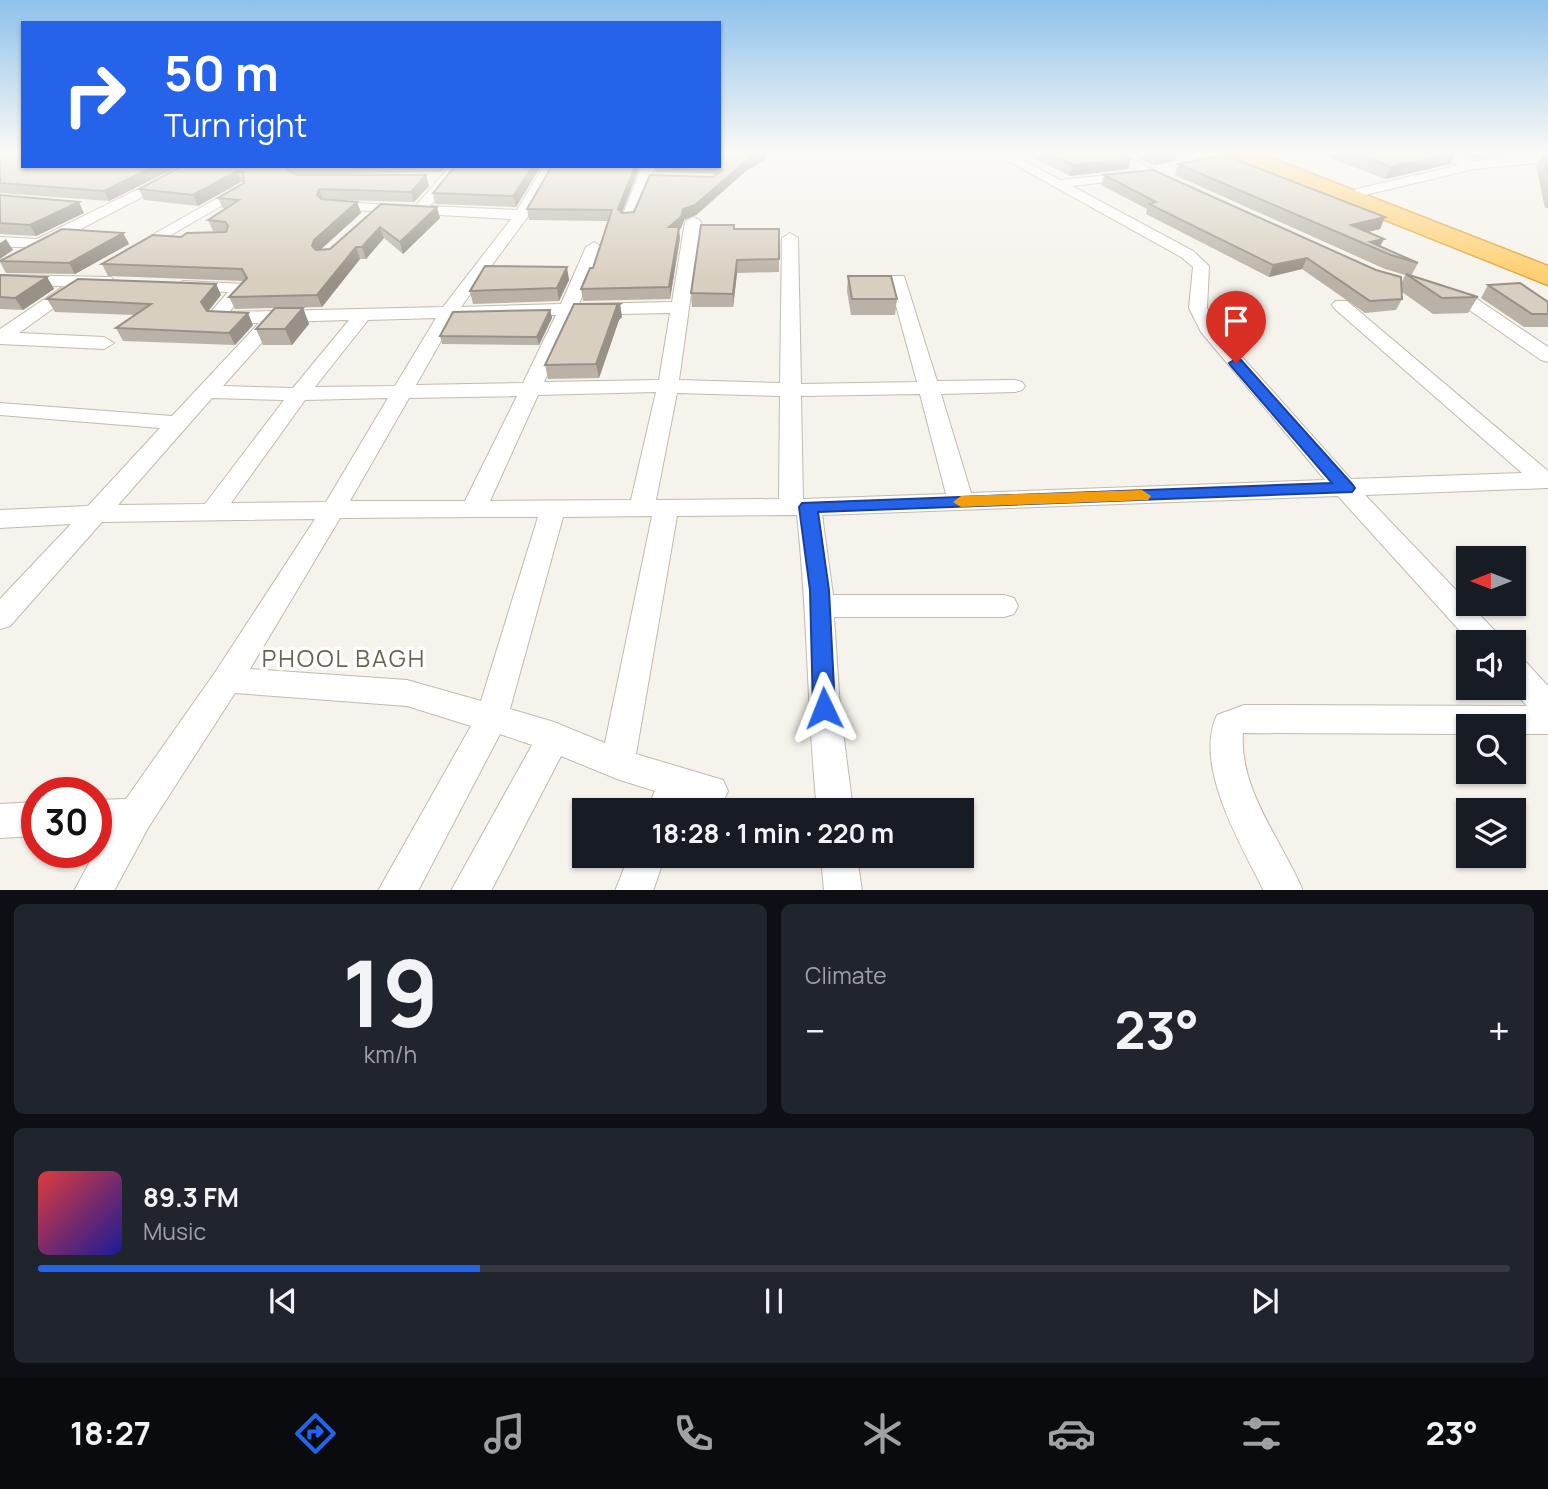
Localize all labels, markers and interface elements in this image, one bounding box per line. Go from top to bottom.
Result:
text: 50 m [164,39,279,106]
icon: right [49,49,140,140]
text: Turn right [164,103,307,147]
pin [1206,291,1266,363]
icon: arrive [1217,302,1255,340]
north arrow [1456,546,1526,616]
map controls [1456,546,1526,868]
button: sound [1456,630,1526,700]
district label: PHOOL BAGH [262,641,426,674]
position arrow [787,671,861,745]
button: search [1456,714,1526,784]
speed limit sign: 30 [21,777,112,868]
button: layers [1456,798,1526,868]
text: 18:28 · 1 min · 220 m [652,815,894,851]
text: 19 [342,930,439,1054]
text: Climate [805,959,887,991]
text: 23° [1115,994,1199,1065]
text: − [805,1004,826,1056]
text: + [1488,1004,1510,1056]
text: km/h [364,1038,417,1070]
text: 89.3 FM [143,1179,239,1215]
text: Music [143,1215,206,1247]
icon: previous [264,1282,302,1320]
icon: pause [755,1282,793,1320]
icon: next [1246,1282,1284,1320]
icon: directions [291,1409,340,1458]
icon: music [480,1409,529,1458]
icon: phone [669,1409,718,1458]
icon: climate [858,1409,907,1458]
icon: car [1047,1409,1096,1458]
icon: filters [1237,1409,1286,1458]
text: 18:27 [70,1411,151,1455]
text: 23° [1426,1411,1478,1455]

